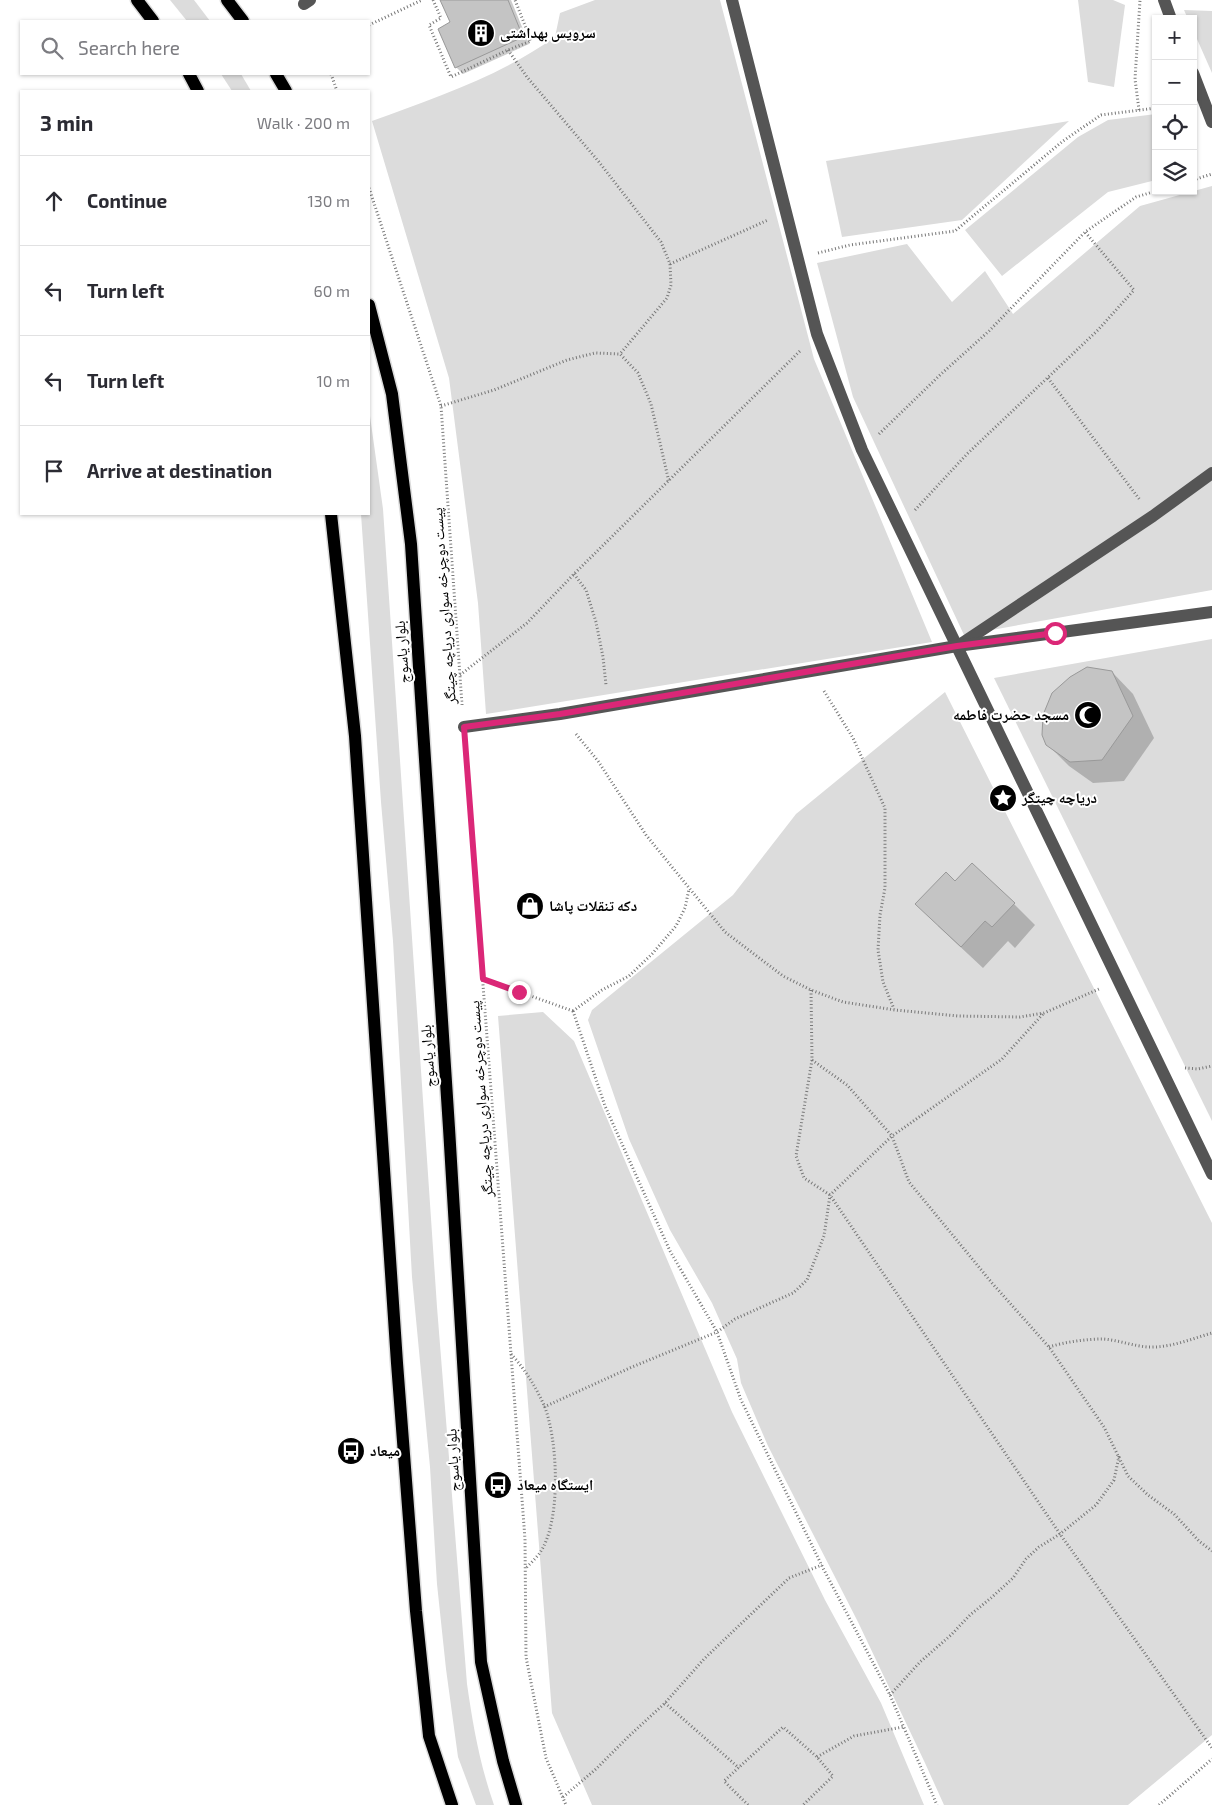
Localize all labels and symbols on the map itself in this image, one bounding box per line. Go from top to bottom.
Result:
building icon: سرویس بهداشتی [466,18,496,48]
place label: سرویس بهداشتی [500,23,596,42]
street label: پیست دوچرخه سواری دریاچه چیتگر [427,507,461,706]
street label: بلوار یاسوج [390,620,414,684]
route start [1044,622,1067,645]
mosque icon: مسجد حضرت فاطمه [1073,700,1103,730]
place label: مسجد حضرت فاطمه [953,705,1069,723]
place icon: دریاچه چیتگر [988,783,1018,813]
place label: دریاچه چیتگر [1021,788,1097,806]
shop icon: دکه تنقلات پاشا [515,891,545,921]
place label: دکه تنقلات پاشا [549,896,637,915]
route end [508,981,531,1004]
street label: پیست دوچرخه سواری دریاچه چیتگر [464,1000,498,1199]
street label: بلوار یاسوج [416,1024,440,1088]
street label: بلوار یاسوج [441,1428,465,1492]
bus stop icon: میعاد [336,1436,366,1466]
place label: میعاد [370,1441,400,1459]
bus stop icon: ایستگاه میعاد [483,1470,513,1500]
place label: ایستگاه میعاد [517,1475,593,1493]

